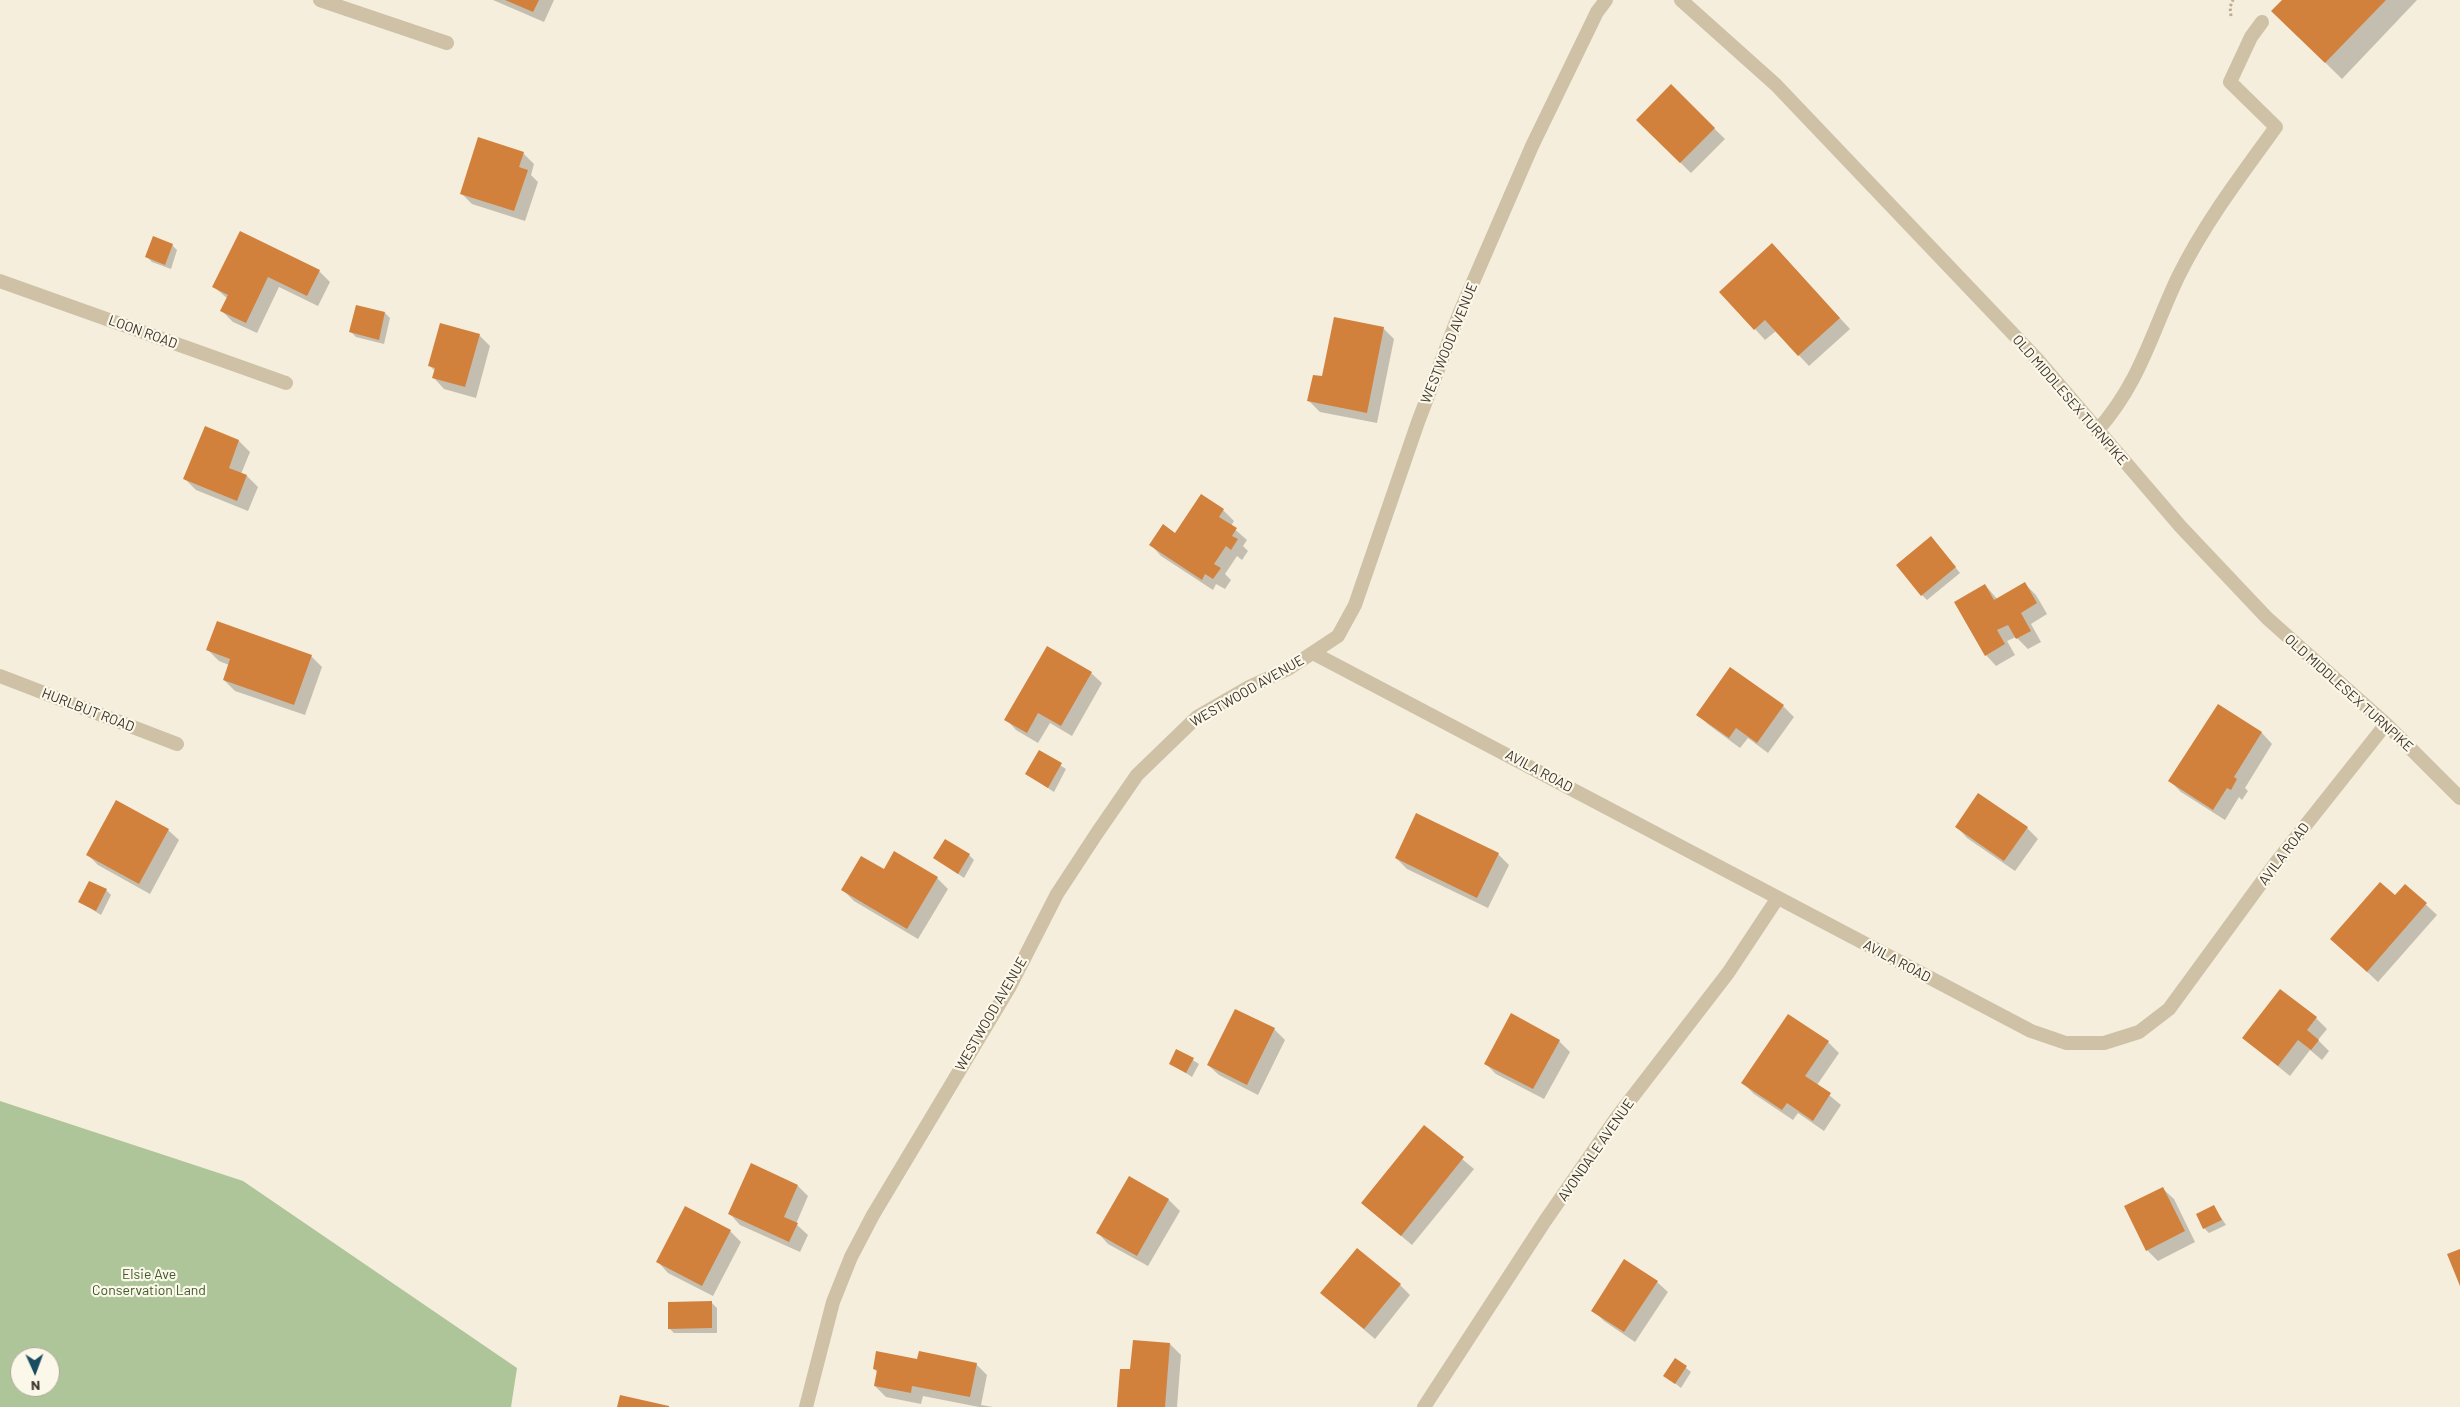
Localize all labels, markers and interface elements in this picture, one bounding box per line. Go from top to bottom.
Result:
street label: WESTWOOD AVENUE [1417,280,1481,406]
street label: LOON ROAD [106,312,180,352]
street label: OLD MIDDLESEX TURNPIKE [2009,331,2131,469]
street label: OLD MIDDLESEX TURNPIKE [2281,631,2417,755]
street label: WESTWOOD AVENUE [1187,652,1307,730]
street label: HURLBUT ROAD [39,685,137,735]
street label: AVILA ROAD [1502,746,1576,796]
street label: AVILA ROAD [2255,819,2313,889]
street label: AVILA ROAD [1860,936,1934,986]
street label: WESTWOOD AVENUE [952,954,1030,1074]
street label: AVONDALE AVENUE [1554,1096,1638,1204]
park label: Elsie Ave Conservation Land [92,1266,206,1298]
north arrow [10,1347,60,1397]
text: N [31,1378,40,1395]

